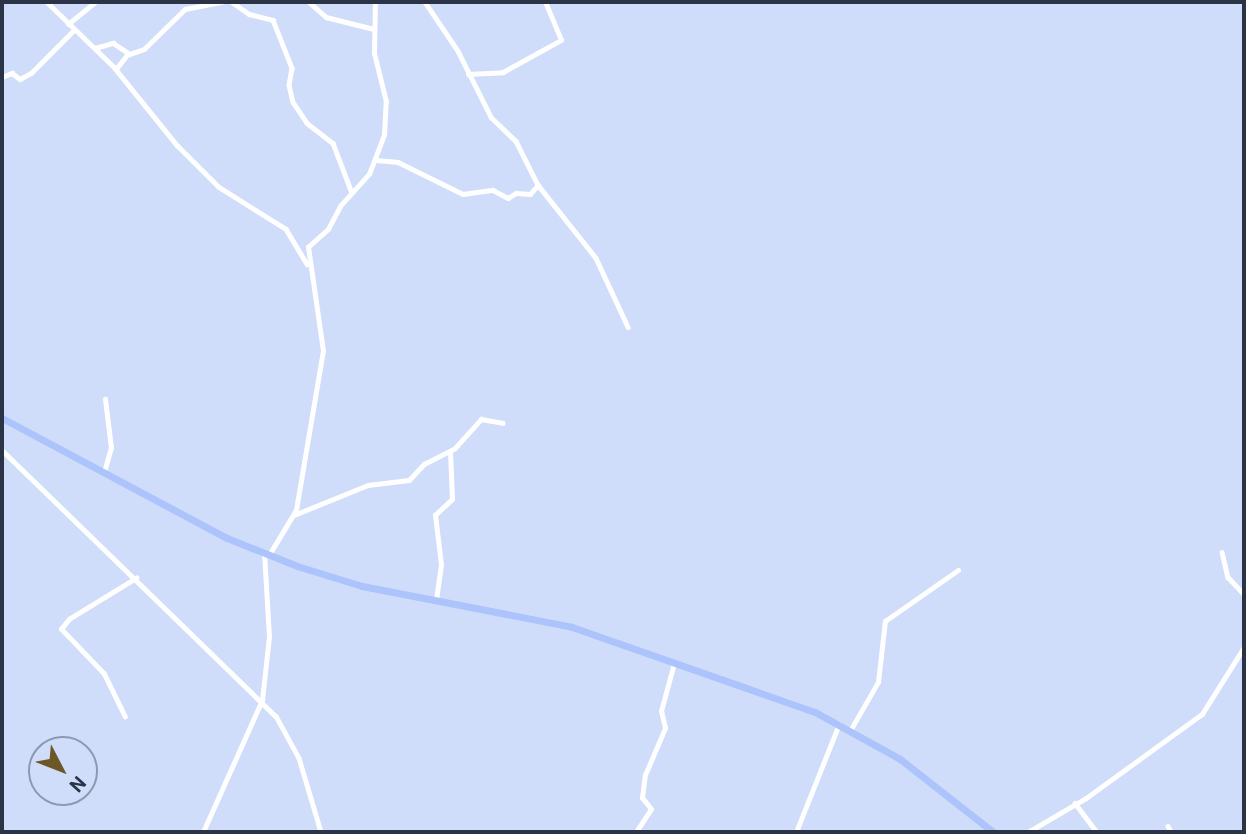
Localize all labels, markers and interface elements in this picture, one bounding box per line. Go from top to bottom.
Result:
north arrow [28,736,98,806]
text: N [64,771,91,797]

